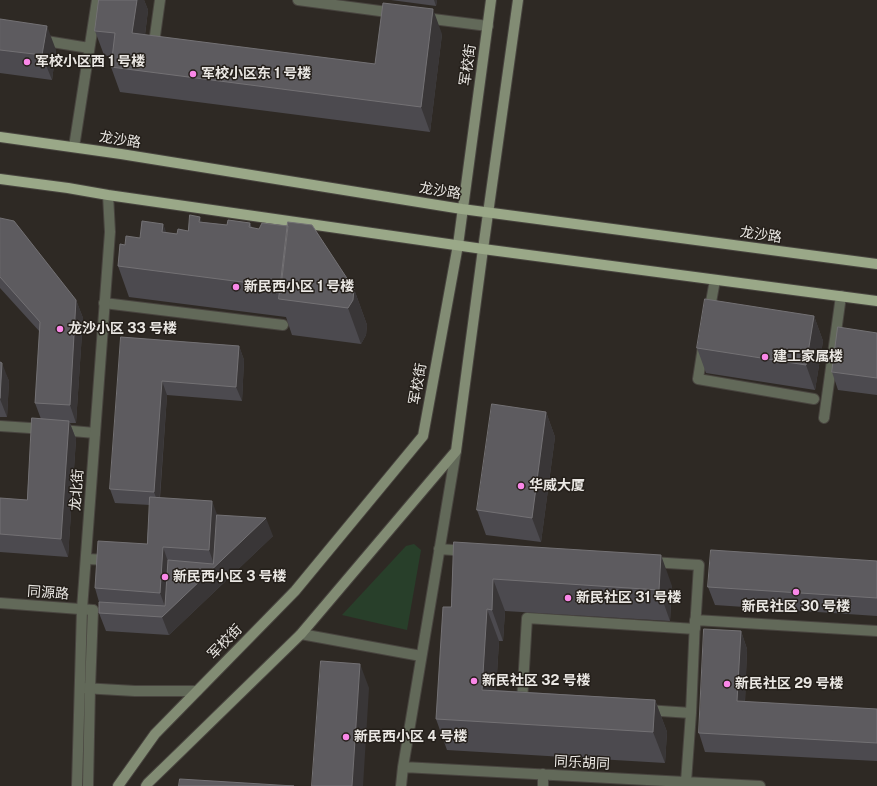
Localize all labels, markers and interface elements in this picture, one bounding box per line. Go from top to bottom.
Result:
street label: 军校街 [457,43,479,87]
place label: 军校小区西 1 号楼 [35,54,145,70]
marker: 军校小区西 1 号楼 [22,57,32,67]
place label: 军校小区东 1 号楼 [201,66,311,82]
marker: 军校小区东 1 号楼 [188,69,198,79]
street label: 龙沙路 [98,128,142,152]
street label: 龙沙路 [418,179,462,203]
street label: 龙沙路 [739,224,783,246]
place label: 新民西小区 1 号楼 [244,279,354,295]
marker: 新民西小区 1 号楼 [231,282,241,292]
place label: 龙沙小区 33 号楼 [68,321,177,337]
marker: 龙沙小区 33 号楼 [55,324,65,334]
place label: 建工家属楼 [773,349,843,365]
marker: 建工家属楼 [760,352,770,362]
street label: 军校街 [406,362,430,406]
street label: 龙北街 [67,468,87,512]
place label: 华威大厦 [529,478,585,494]
marker: 华威大厦 [516,481,526,491]
place label: 新民西小区 3 号楼 [173,569,287,585]
marker: 新民西小区 3 号楼 [160,572,170,582]
street label: 同源路 [26,583,70,603]
marker: 新民社区 30 号楼 [791,587,801,597]
place label: 新民社区 31 号楼 [576,590,682,606]
marker: 新民社区 31 号楼 [563,593,573,603]
place label: 新民社区 30 号楼 [742,599,850,615]
street label: 军校街 [204,621,246,663]
place label: 新民社区 32 号楼 [482,673,591,689]
marker: 新民社区 32 号楼 [469,676,479,686]
place label: 新民社区 29 号楼 [735,676,843,692]
marker: 新民社区 29 号楼 [722,679,732,689]
place label: 新民西小区 4 号楼 [354,729,467,745]
marker: 新民西小区 4 号楼 [341,732,351,742]
street label: 同乐胡同 [554,753,610,773]

